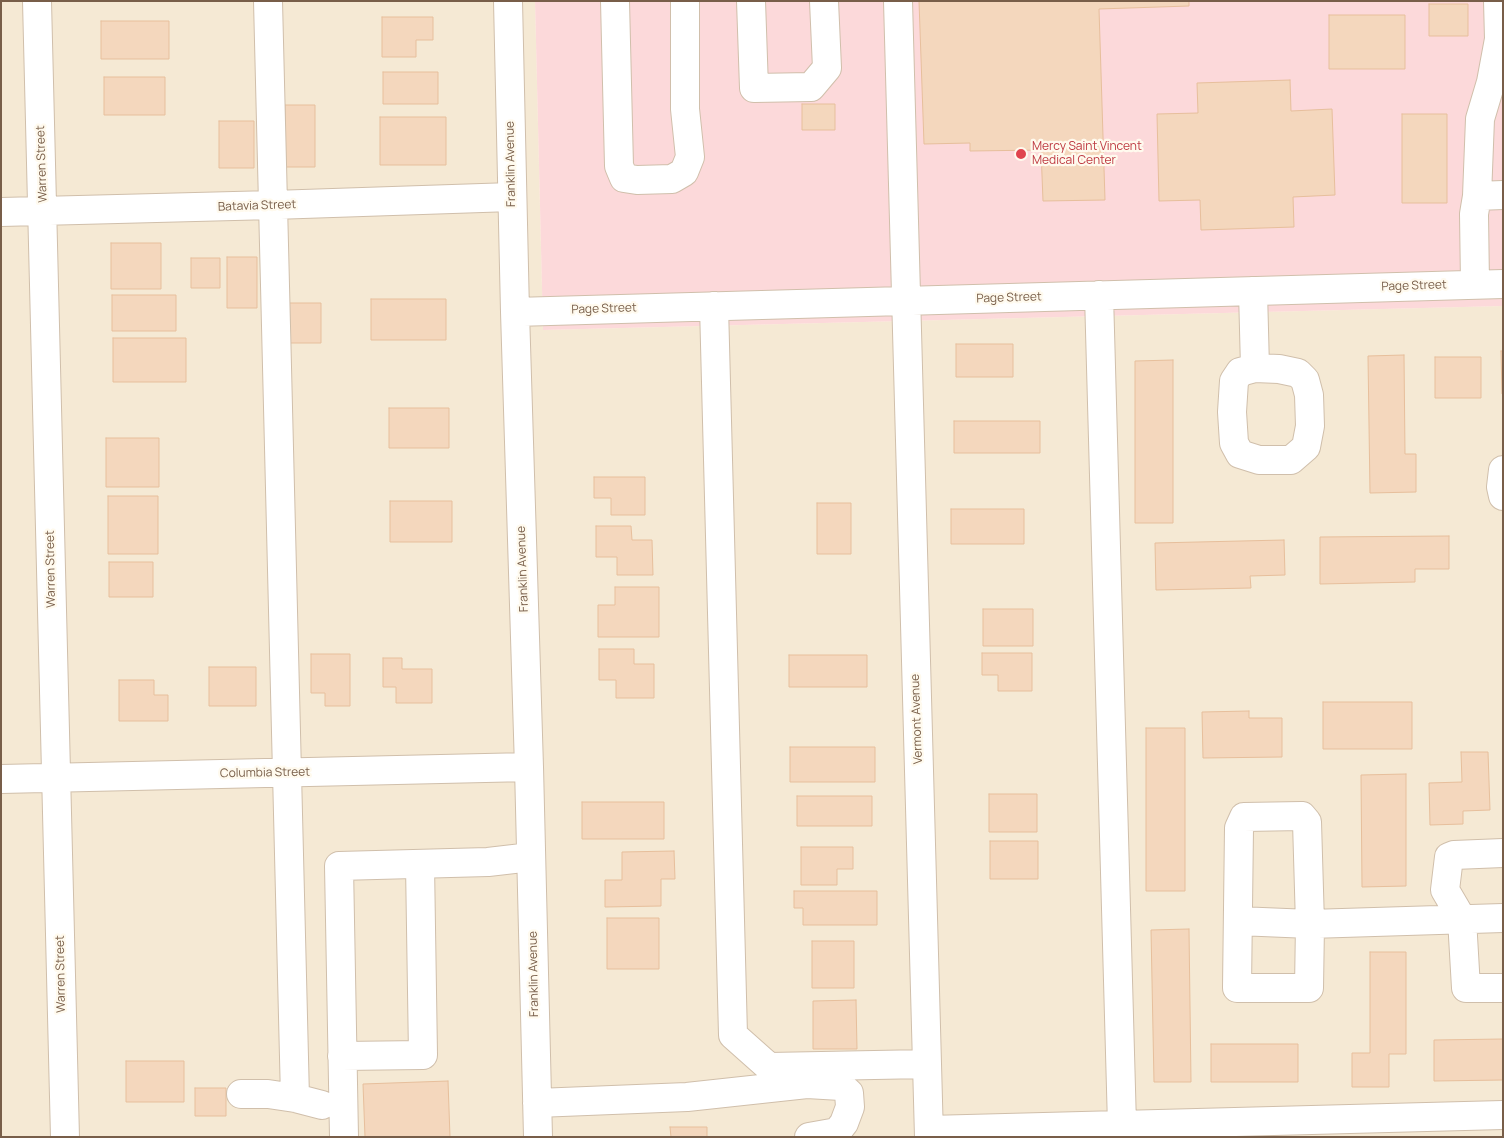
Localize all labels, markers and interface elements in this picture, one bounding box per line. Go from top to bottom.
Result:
street label: Franklin Avenue [503,121,519,207]
street label: Warren Street [33,125,51,203]
place label: Mercy Saint Vincent Medical Center [1032,140,1142,168]
marker: Mercy Saint Vincent Medical Center [1014,147,1028,161]
street label: Batavia Street [218,197,296,215]
street label: Page Street [1381,278,1447,294]
street label: Page Street [976,290,1042,306]
street label: Page Street [571,301,637,317]
street label: Franklin Avenue [514,526,532,612]
street label: Warren Street [43,530,59,608]
street label: Vermont Avenue [908,674,926,764]
street label: Columbia Street [220,765,310,781]
street label: Franklin Avenue [526,931,542,1017]
street label: Warren Street [53,935,69,1013]

